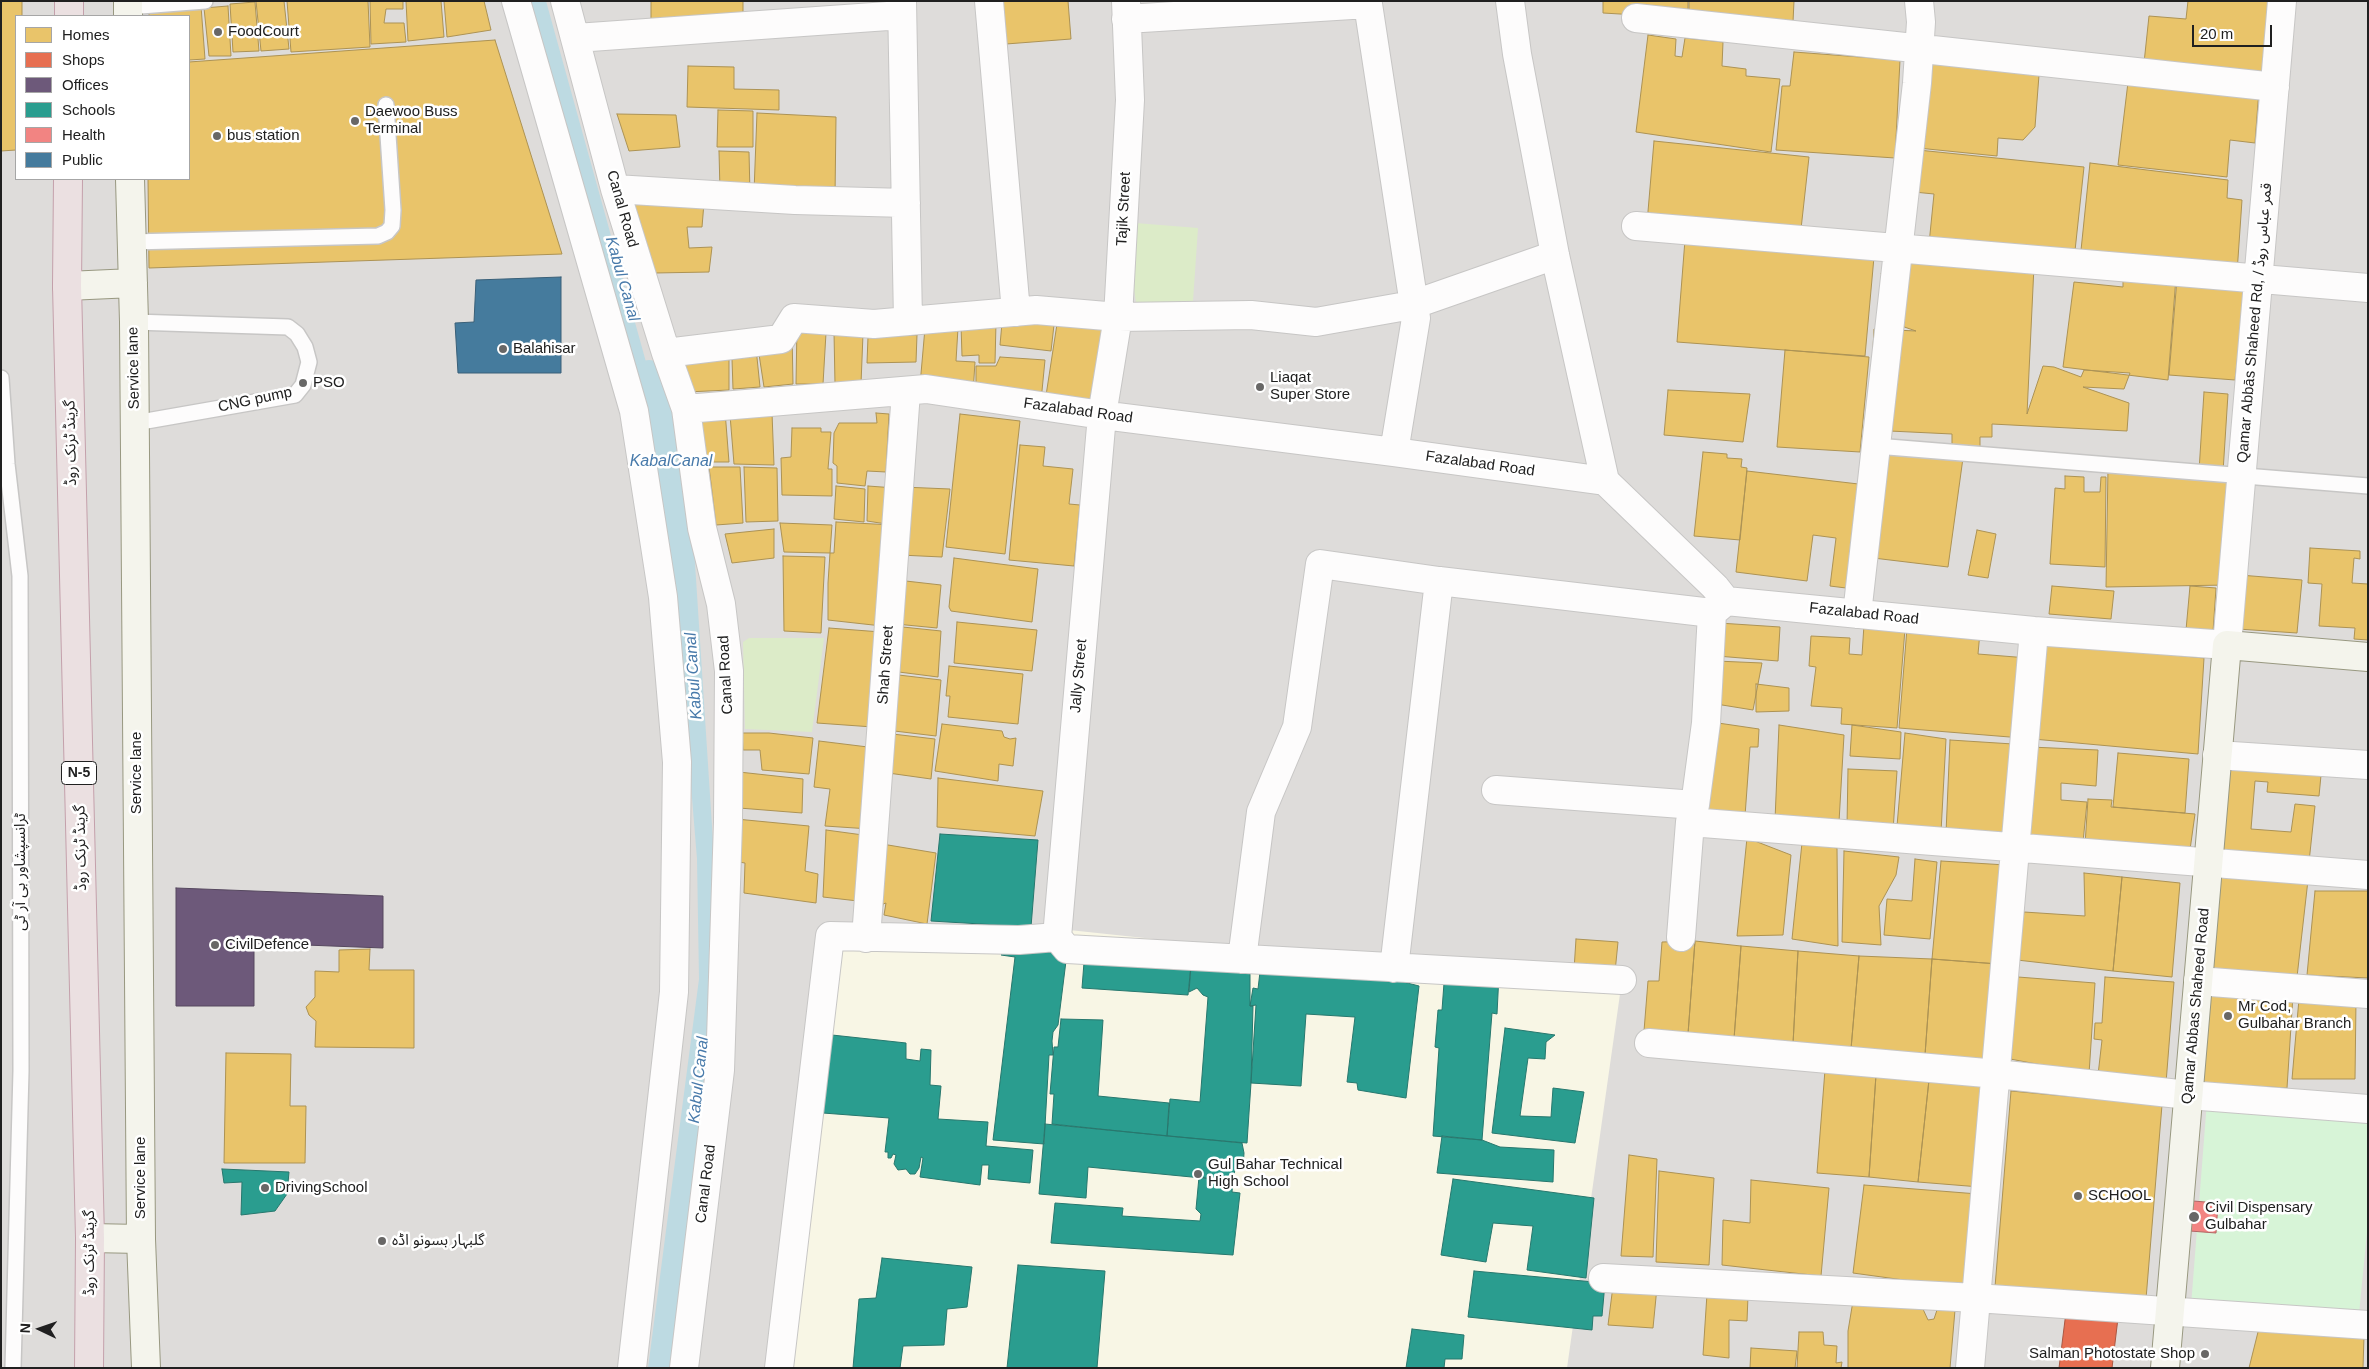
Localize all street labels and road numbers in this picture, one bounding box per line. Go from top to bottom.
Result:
street label: Canal Road [602,168,642,250]
street label: Tajik Street [1113,171,1135,247]
street label: Qamar Abbās Shaheed Rd, / قمر عباس روڈ [2234,182,2276,464]
street label: Service lane [124,327,144,409]
street label: CNG pump [216,383,294,417]
street label: Fazalabad Road [1022,394,1134,428]
street label: گرینڈ ٹرنک روڈ [61,400,81,486]
street label: Fazalabad Road [1424,447,1536,481]
street label: Fazalabad Road [1808,599,1920,629]
street label: Shah Street [874,625,898,705]
street label: Canal Road [715,635,737,715]
street label: Jally Street [1067,638,1091,714]
street label: Service lane [128,732,146,814]
road number: N-5 [62,761,96,784]
street label: گرینڈ ٹرنک روڈ [71,805,91,891]
street label: ٹرانسپشاور بی آر ٹی [12,813,30,931]
street label: Qamar Abbas Shaheed Road [2178,907,2214,1105]
street label: Service lane [132,1137,150,1219]
street label: Canal Road [692,1144,720,1224]
street label: گرینڈ ٹرنک روڈ [81,1210,99,1296]

